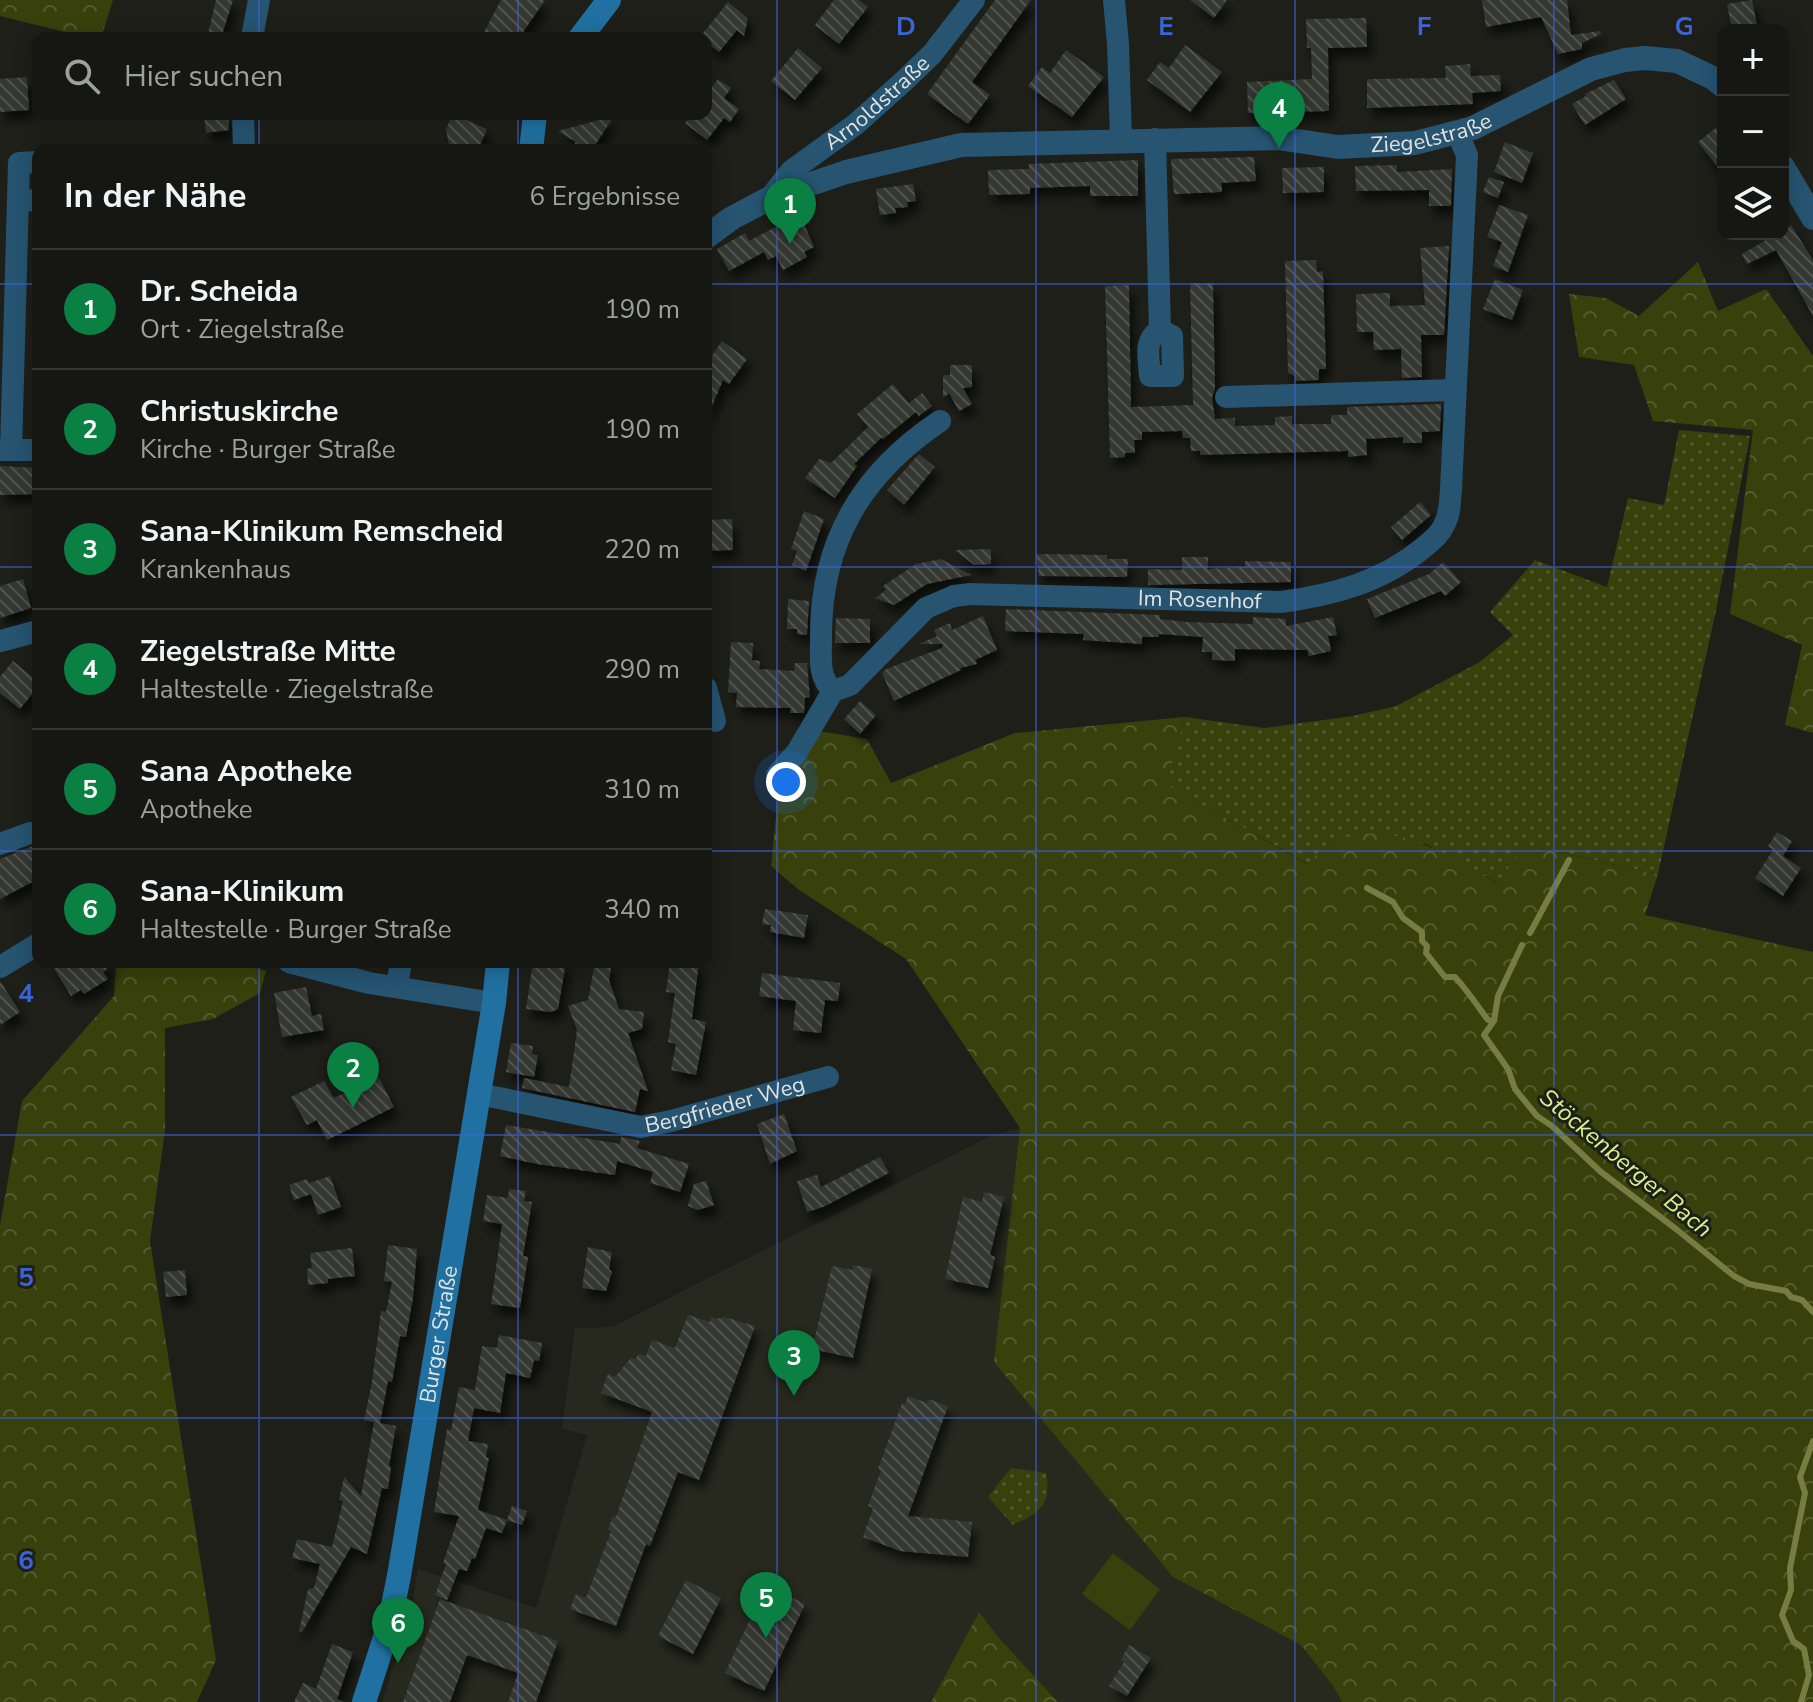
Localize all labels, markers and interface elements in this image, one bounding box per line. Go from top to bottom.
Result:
text: D [896,9,916,44]
text: E [1158,9,1174,44]
text: F [1417,9,1431,44]
text: G [1674,9,1694,44]
map controls [1717,24,1789,240]
button: + [1717,24,1789,96]
search box [32,32,712,120]
street label: Arnoldstraße [818,49,936,157]
icon: search [60,54,104,98]
text: Hier suchen [124,56,283,97]
pin: 4 [1253,82,1305,148]
button: − [1717,96,1789,168]
street label: Ziegelstraße [1370,106,1497,160]
button: layers [1717,168,1789,240]
text: In der Nähe [64,173,246,219]
pin: 1 [764,178,816,244]
text: 6 Ergebnisse [530,179,680,214]
text: Dr. Scheida [140,271,298,312]
text: 1 [82,292,98,327]
text: 190 m [604,292,680,327]
text: Ort · Ziegelstraße [140,312,344,347]
text: Christuskirche [140,391,339,432]
text: 2 [82,412,98,447]
text: 190 m [604,412,680,447]
text: Kirche · Burger Straße [140,432,396,467]
text: Sana-Klinikum Remscheid [140,511,504,552]
text: 3 [82,532,98,567]
text: 220 m [604,532,680,567]
text: Krankenhaus [140,552,291,587]
street label: Im Rosenhof [1138,583,1263,617]
text: Ziegelstraße Mitte [140,631,396,672]
text: 4 [82,652,98,687]
text: 290 m [604,652,680,687]
text: Haltestelle · Ziegelstraße [140,672,433,707]
text: Sana Apotheke [140,751,352,792]
your location [766,762,806,802]
text: 5 [82,772,98,807]
text: 310 m [604,772,680,807]
text: Apotheke [140,792,253,827]
text: Sana-Klinikum [140,871,344,912]
text: 6 [82,892,98,927]
text: 340 m [604,892,680,927]
text: Haltestelle · Burger Straße [140,912,452,947]
text: 4 [18,976,34,1011]
pin: 2 [327,1042,379,1108]
street label: Bergfrieder Weg [642,1069,808,1141]
water label: Stöckenberger Bach [1533,1081,1719,1245]
text: 5 [18,1260,34,1295]
street label: Burger Straße [413,1263,465,1405]
pin: 3 [768,1330,820,1396]
text: 6 [18,1543,34,1578]
pin: 5 [740,1572,792,1638]
pin: 6 [372,1597,424,1663]

